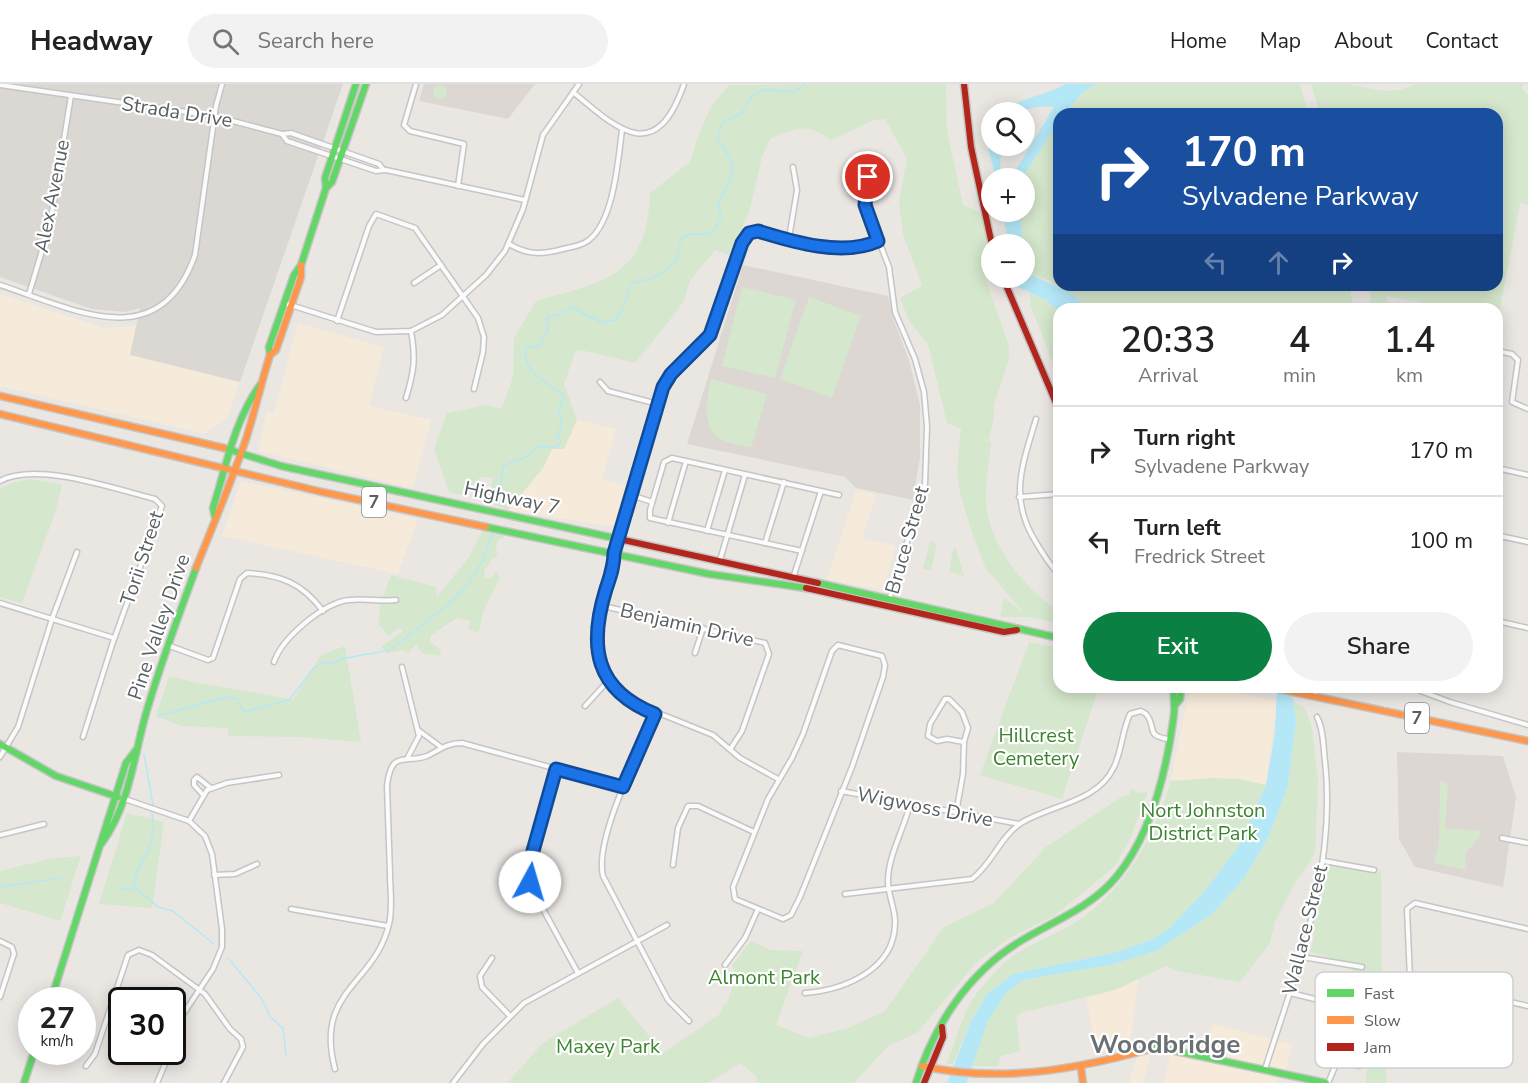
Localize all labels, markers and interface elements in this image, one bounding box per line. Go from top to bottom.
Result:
search box [188,14,608,68]
text: Headway [30,22,152,60]
icon: search [209,25,242,58]
text: Search here [257,26,374,56]
text: Home [1170,27,1227,55]
text: Map [1260,27,1301,55]
text: About [1334,27,1392,55]
text: Contact [1425,27,1498,55]
street label: Strada Drive [120,90,234,134]
map controls [981,102,1035,288]
button: search [981,102,1035,156]
text: 170 m [1182,124,1306,181]
icon: right [1083,132,1161,210]
street label: Alex Avenue [28,137,76,255]
pin [842,151,893,202]
icon: arrive [851,160,884,193]
button: + [981,168,1035,222]
text: Sylvadene Parkway [1182,178,1419,215]
button: − [981,234,1035,288]
icon: left [1199,246,1232,279]
icon: ahead [1262,246,1295,279]
icon: right [1325,246,1358,279]
text: 20:33 [1121,316,1215,365]
text: 4 [1289,316,1310,365]
text: 1.4 [1384,316,1435,365]
text: Arrival [1138,362,1198,389]
text: min [1283,362,1316,389]
text: km [1396,362,1423,389]
text: Turn right [1134,423,1235,453]
icon: right [1083,435,1116,468]
text: 170 m [1409,436,1473,466]
text: Sylvadene Parkway [1134,453,1309,480]
street label: Highway 7 [462,475,562,521]
street label: Bruce Street [879,482,936,597]
road number: 7 [362,487,386,517]
street label: Torii Street [114,506,170,609]
text: Turn left [1134,513,1221,543]
icon: left [1083,525,1116,558]
text: 100 m [1409,526,1473,556]
text: Fredrick Street [1134,543,1265,570]
street label: Pine Valley Drive [121,550,197,704]
street label: Benjamin Drive [617,596,757,654]
button: Exit [1083,612,1272,681]
button: Share [1284,612,1473,681]
road number: 7 [1405,703,1429,733]
park label: Hillcrest Cemetery [993,722,1080,772]
street label: Wigwoss Drive [855,781,995,833]
park label: Nort Johnston District Park [1141,797,1265,847]
position arrow [498,850,562,914]
street label: Wallace Street [1276,861,1334,998]
park label: Almont Park [708,964,821,991]
legend [1315,972,1513,1068]
text: Fast [1364,983,1395,1005]
speed limit sign: 30 [108,987,186,1065]
text: 27 [39,998,75,1039]
text: Slow [1364,1010,1401,1032]
district label: Woodbridge [1090,1027,1240,1062]
text: km/h [40,1031,74,1051]
park label: Maxey Park [556,1033,661,1060]
text: Jam [1363,1037,1391,1059]

